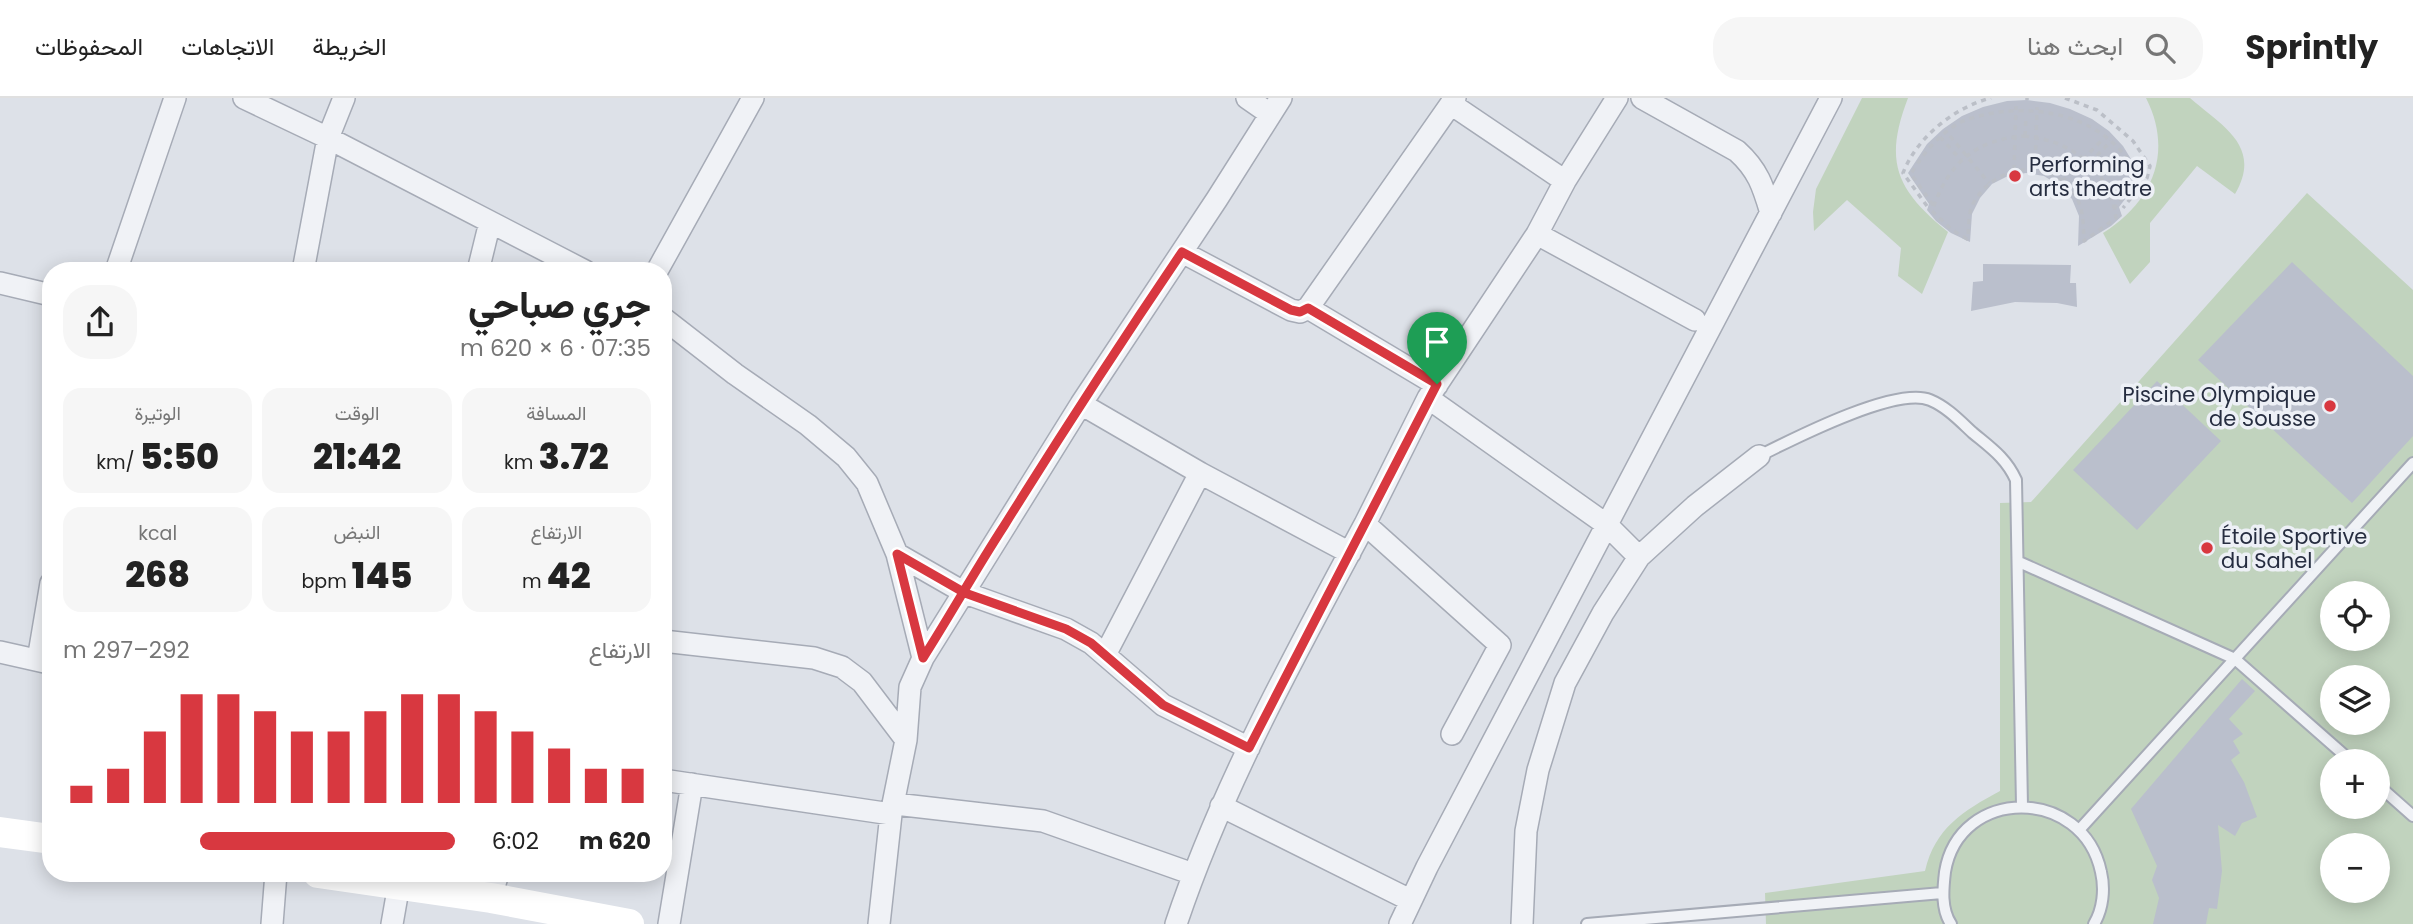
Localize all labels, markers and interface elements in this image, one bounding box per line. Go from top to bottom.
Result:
search box [1713,17,2203,80]
text: Sprintly [2245,24,2378,71]
text: ابحث هنا [2027,28,2123,64]
icon: search [2141,29,2179,67]
text: المحفوظات [35,30,143,63]
text: الاتجاهات [181,30,274,63]
text: الخريطة [312,30,387,63]
place label: Performing arts theatre [2029,150,2152,203]
marker: Performing arts theatre [2007,168,2023,184]
text: جري صباحي [468,278,651,331]
button: share [63,285,137,359]
pin [1407,312,1467,384]
icon: arrive [1418,323,1456,361]
text: 07:35 · 6 × 620 m [460,332,651,364]
place label: Piscine Olympique de Sousse [2123,380,2316,433]
marker: Piscine Olympique de Sousse [2322,398,2338,414]
text: الوتيرة [134,400,181,427]
text: الوقت [335,400,379,427]
text: المسافة [526,400,587,427]
text: 5:50 [140,432,219,481]
text: 21:42 [313,432,401,481]
text: 3.72 [539,432,609,481]
text: /km [96,449,140,476]
text: km [504,449,539,476]
text: النبض [334,519,381,546]
text: الارتفاع [531,519,582,546]
text: kcal [138,520,177,547]
place label: Étoile Sportive du Sahel [2221,522,2367,575]
marker: Étoile Sportive du Sahel [2199,540,2215,556]
text: 268 [125,550,190,599]
text: 145 [352,551,413,600]
text: 42 [547,551,591,600]
text: bpm [302,568,352,595]
text: m [522,568,547,595]
map controls [2320,581,2390,903]
button: locate [2320,581,2390,651]
text: 292–297 m [63,634,190,666]
text: الارتفاع [589,634,651,666]
button: layers [2320,665,2390,735]
button: + [2320,749,2390,819]
text: 6:02 [492,825,539,857]
text: 620 m [579,825,651,857]
button: − [2320,833,2390,903]

